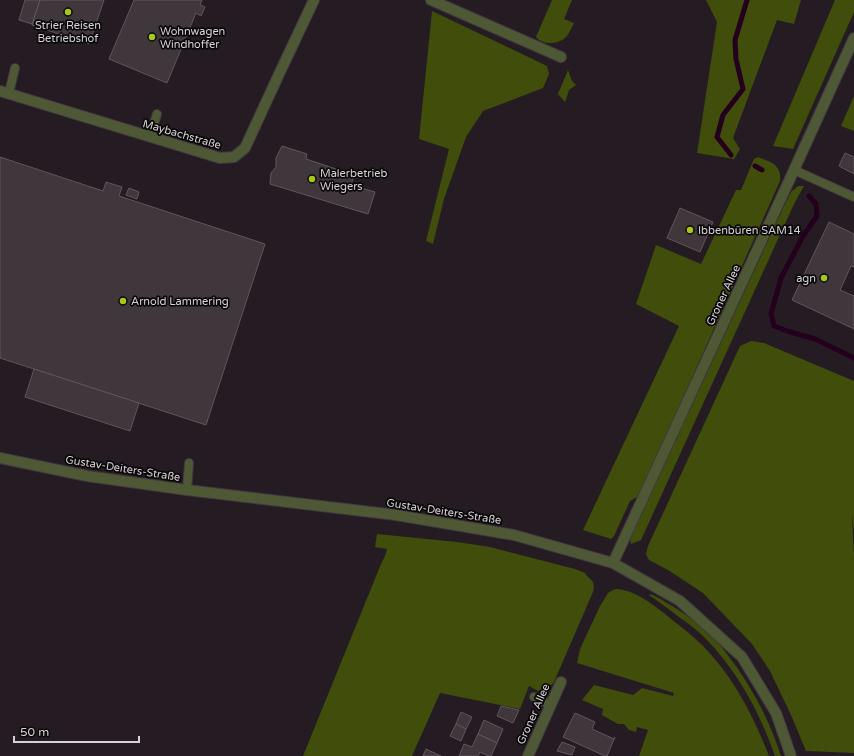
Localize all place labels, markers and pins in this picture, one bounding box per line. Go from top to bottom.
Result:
marker: Strier Reisen Betriebshof [63,7,73,17]
place label: Strier Reisen Betriebshof [35,19,101,45]
place label: Wohnwagen Windhoffer [160,25,225,51]
marker: Wohnwagen Windhoffer [147,32,157,42]
place label: Malerbetrieb Wiegers [320,167,388,193]
marker: Malerbetrieb Wiegers [307,174,317,184]
place label: Ibbenbüren SAM14 [698,224,801,237]
marker: Ibbenbüren SAM14 [685,225,695,235]
place label: agn [796,272,816,285]
marker: agn [819,273,829,283]
place label: Arnold Lammering [131,295,229,308]
marker: Arnold Lammering [118,296,128,306]

